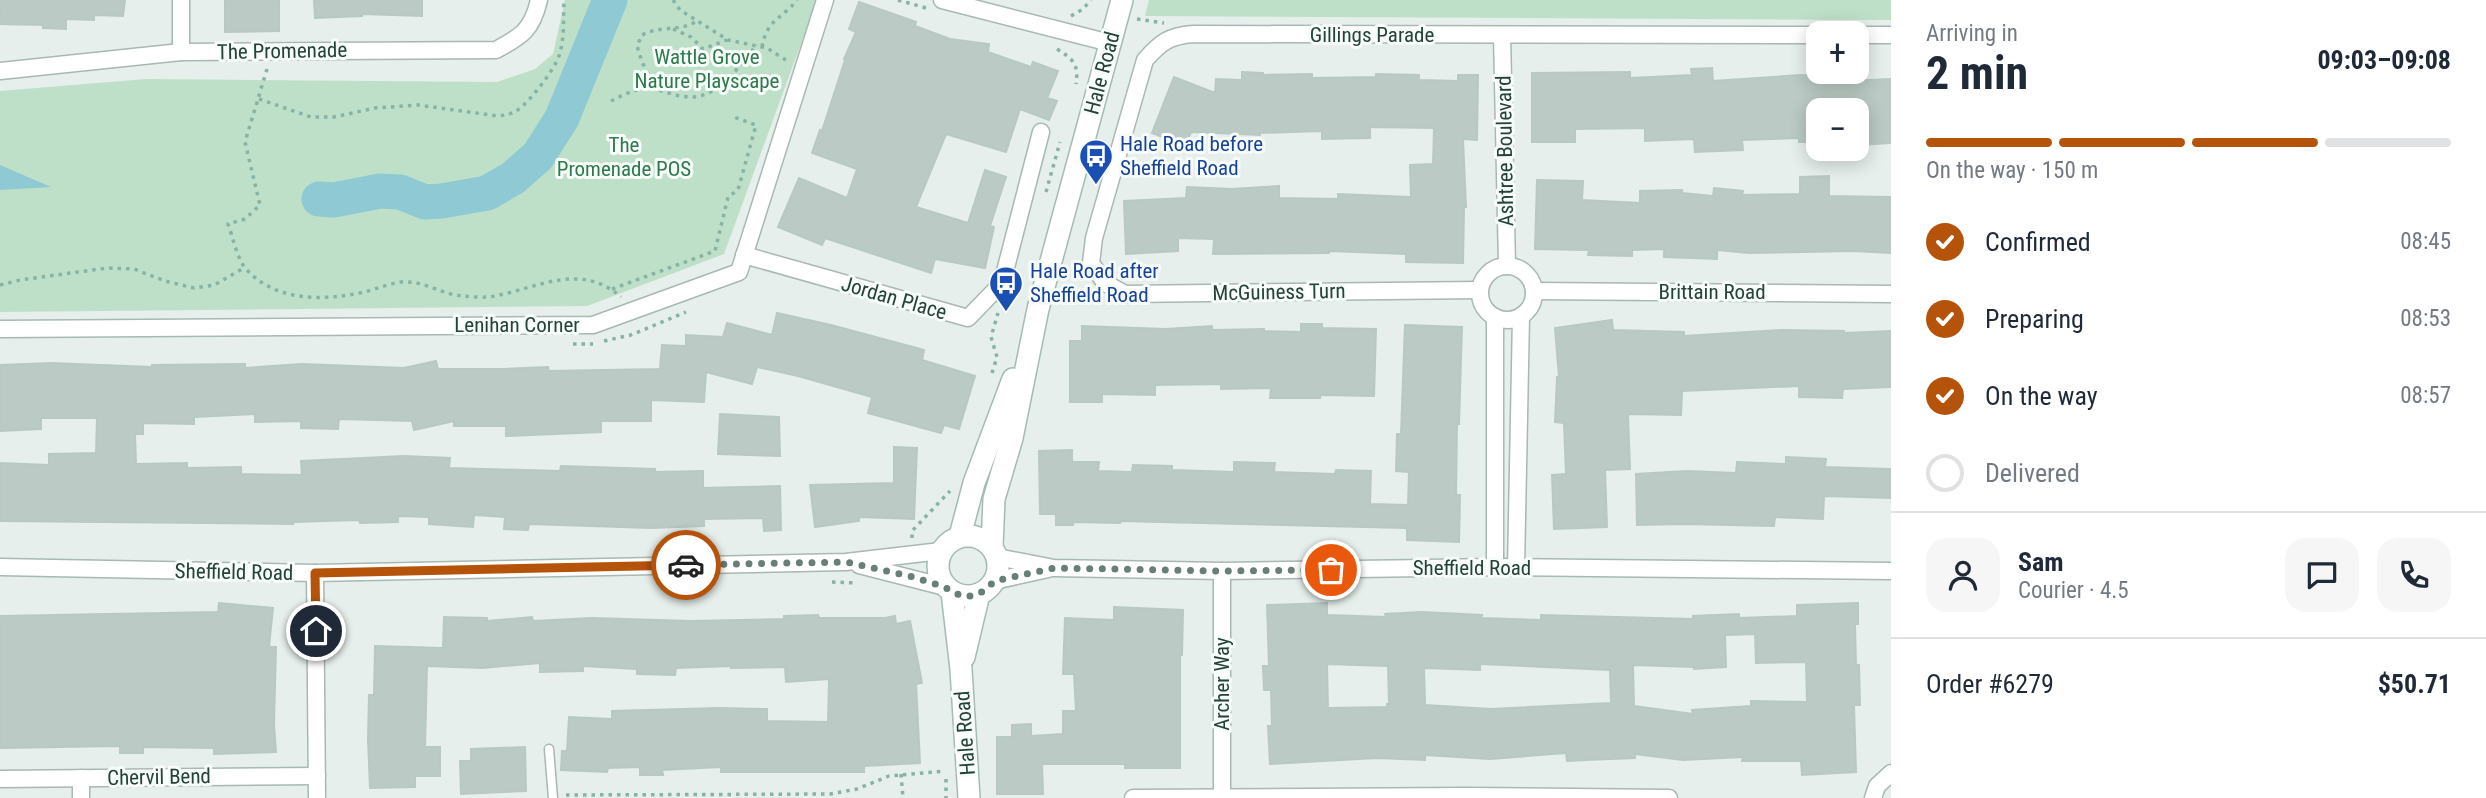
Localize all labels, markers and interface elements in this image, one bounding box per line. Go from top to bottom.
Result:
text: Arriving in [1926,20,2018,47]
map controls [1806,21,1869,161]
button: + [1806,21,1869,84]
street label: Gillings Parade [1310,23,1434,47]
street label: Hale Road [1079,29,1125,117]
street label: The Promenade [217,38,347,64]
park label: Wattle Grove Nature Playscape [635,45,780,93]
text: 09:03–09:08 [2317,45,2451,75]
text: 2 min [1926,46,2028,100]
street label: Ashtree Boulevard [1492,75,1518,227]
button: − [1806,98,1869,161]
place label: Hale Road before Sheffield Road [1120,132,1263,180]
park label: The Promenade POS [557,133,691,181]
bus stop icon: Hale Road before Sheffield Road [1077,137,1115,186]
text: On the way · 150 m [1926,157,2098,184]
icon: check [1926,223,1964,261]
text: Confirmed [1985,227,2091,257]
text: 08:45 [2400,228,2451,255]
place label: Hale Road after Sheffield Road [1030,259,1159,307]
bus stop icon: Hale Road after Sheffield Road [987,264,1025,313]
street label: Jordan Place [839,272,950,325]
street label: McGuiness Turn [1212,279,1346,305]
street label: Brittain Road [1658,280,1766,304]
icon: check [1926,300,1964,338]
text: Preparing [1985,304,2084,334]
text: 08:53 [2400,305,2451,332]
street label: Lenihan Corner [454,313,580,337]
icon: check [1926,377,1964,415]
text: On the way [1985,381,2098,411]
text: 08:57 [2400,382,2451,409]
text: Delivered [1985,458,2080,488]
courier [651,530,721,600]
button: person [1926,538,2000,612]
button: chat [2285,538,2359,612]
button: phone [2377,538,2451,612]
pin [1301,540,1361,600]
icon: car [667,546,705,584]
text: Sam [2018,547,2064,577]
icon: bag [1312,551,1350,589]
street label: Sheffield Road [1413,556,1531,580]
street label: Sheffield Road [175,559,293,585]
text: Courier · 4.5 [2018,577,2129,604]
pin [286,601,346,661]
icon: home [297,612,335,650]
street label: Archer Way [1210,637,1234,731]
text: Order #6279 [1926,669,2054,699]
text: $50.71 [2378,669,2451,699]
street label: Hale Road [950,690,980,776]
street label: Chervil Bend [107,764,211,790]

